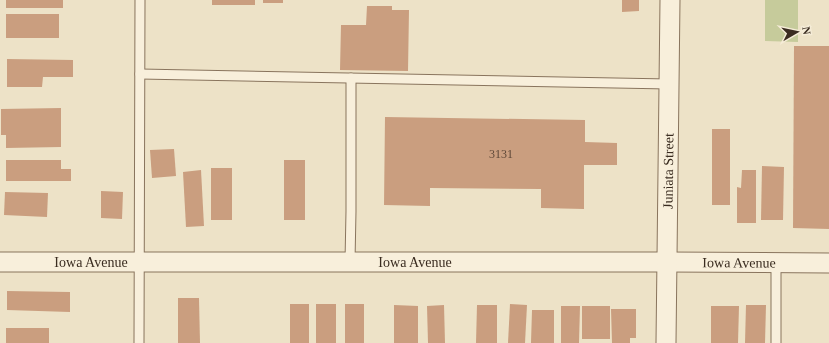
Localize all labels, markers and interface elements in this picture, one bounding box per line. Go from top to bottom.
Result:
north arrow [777,12,817,52]
text: N [800,26,813,35]
street label: Juniata Street [660,133,676,209]
house number: 3131 [489,147,513,161]
street label: Iowa Avenue [54,255,128,270]
street label: Iowa Avenue [378,255,452,270]
street label: Iowa Avenue [702,255,776,270]

